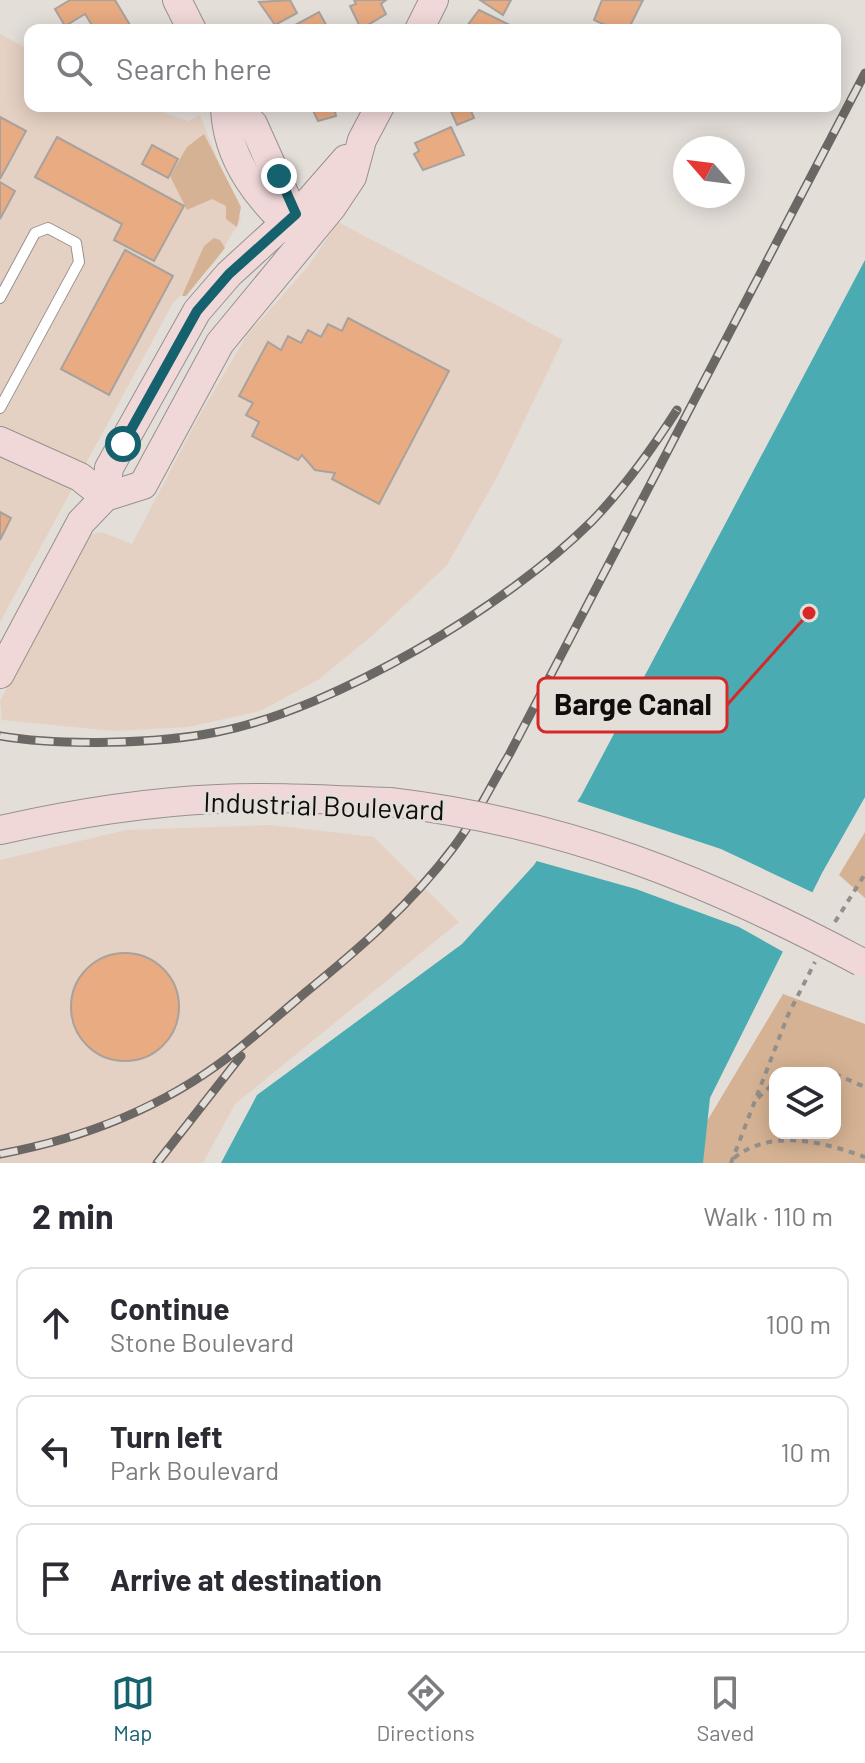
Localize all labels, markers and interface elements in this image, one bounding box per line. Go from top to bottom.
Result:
search box [24,24,841,112]
icon: search [52,46,96,90]
text: Search here [116,50,272,86]
north arrow [673,136,745,208]
route end [261,158,297,194]
route start [105,426,141,462]
callout: Barge Canal [538,678,727,732]
text: Barge Canal [554,685,712,721]
street label: Industrial Boulevard [203,784,445,826]
map controls [769,1067,841,1139]
button: layers [769,1067,841,1139]
text: 2 min [32,1195,114,1236]
text: Walk · 110 m [704,1200,833,1231]
text: Continue [110,1290,230,1326]
icon: ahead [34,1301,78,1345]
text: 100 m [766,1308,831,1339]
text: Stone Boulevard [110,1326,294,1357]
text: Turn left [110,1418,223,1454]
icon: left [34,1429,78,1473]
text: 10 m [781,1436,831,1467]
text: Park Boulevard [110,1454,279,1485]
icon: arrive [34,1557,78,1601]
text: Arrive at destination [110,1561,382,1597]
tab: Map [111,1671,155,1745]
tab: Directions [376,1671,475,1745]
tab: Saved [696,1671,754,1745]

